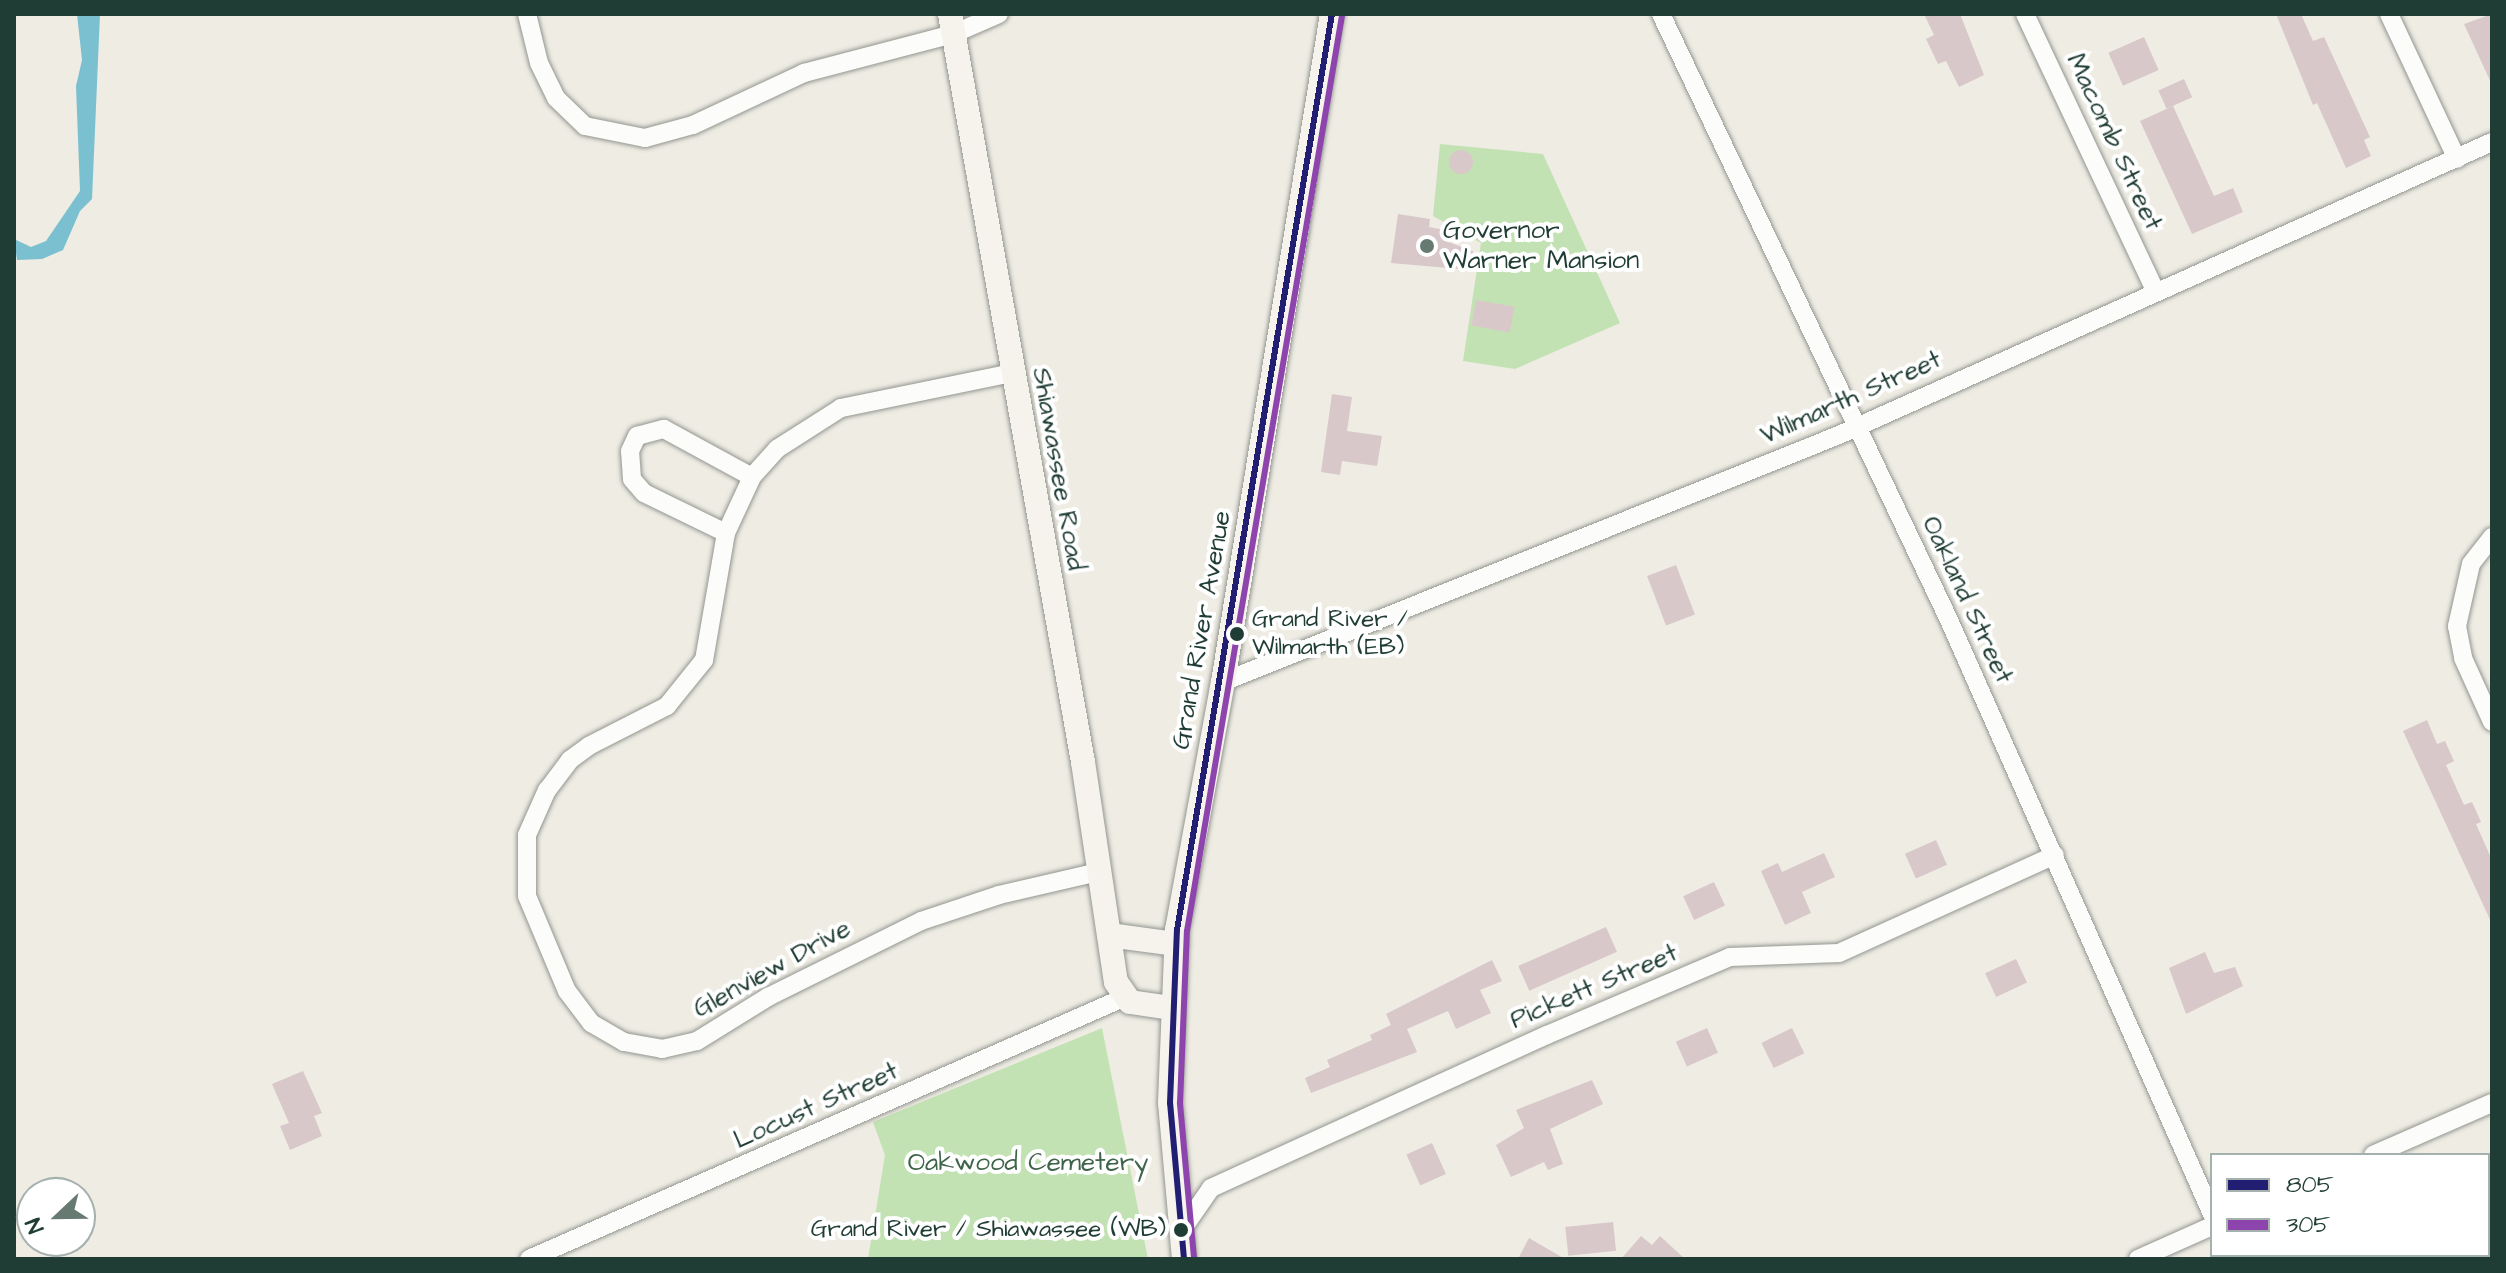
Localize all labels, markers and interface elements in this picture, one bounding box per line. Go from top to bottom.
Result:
street label: Macomb Street [2059,49,2169,235]
place label: Governor Warner Mansion [1443,215,1639,276]
marker: Governor Warner Mansion [1418,237,1436,255]
street label: Wilmarth Street [1756,344,1946,452]
street label: Shiawassee Road [1025,365,1091,573]
street label: Grand River Avenue [1166,508,1238,752]
street label: Oakland Street [1915,511,2019,689]
place label: Grand River / Wilmarth (EB) [1252,606,1408,662]
marker: Grand River / Wilmarth (EB) [1229,626,1245,642]
street label: Glenview Drive [688,913,856,1025]
street label: Pickett Street [1506,938,1682,1036]
street label: Locust Street [729,1056,903,1156]
park label: Oakwood Cemetery [908,1147,1148,1179]
legend [2210,1153,2490,1257]
text: 805 [2286,1168,2334,1202]
north arrow [16,1177,96,1257]
text: 305 [2286,1208,2330,1242]
text: N [18,1213,52,1238]
place label: Grand River / Shiawassee (WB) [811,1216,1166,1244]
marker: Grand River / Shiawassee (WB) [1173,1222,1189,1238]

